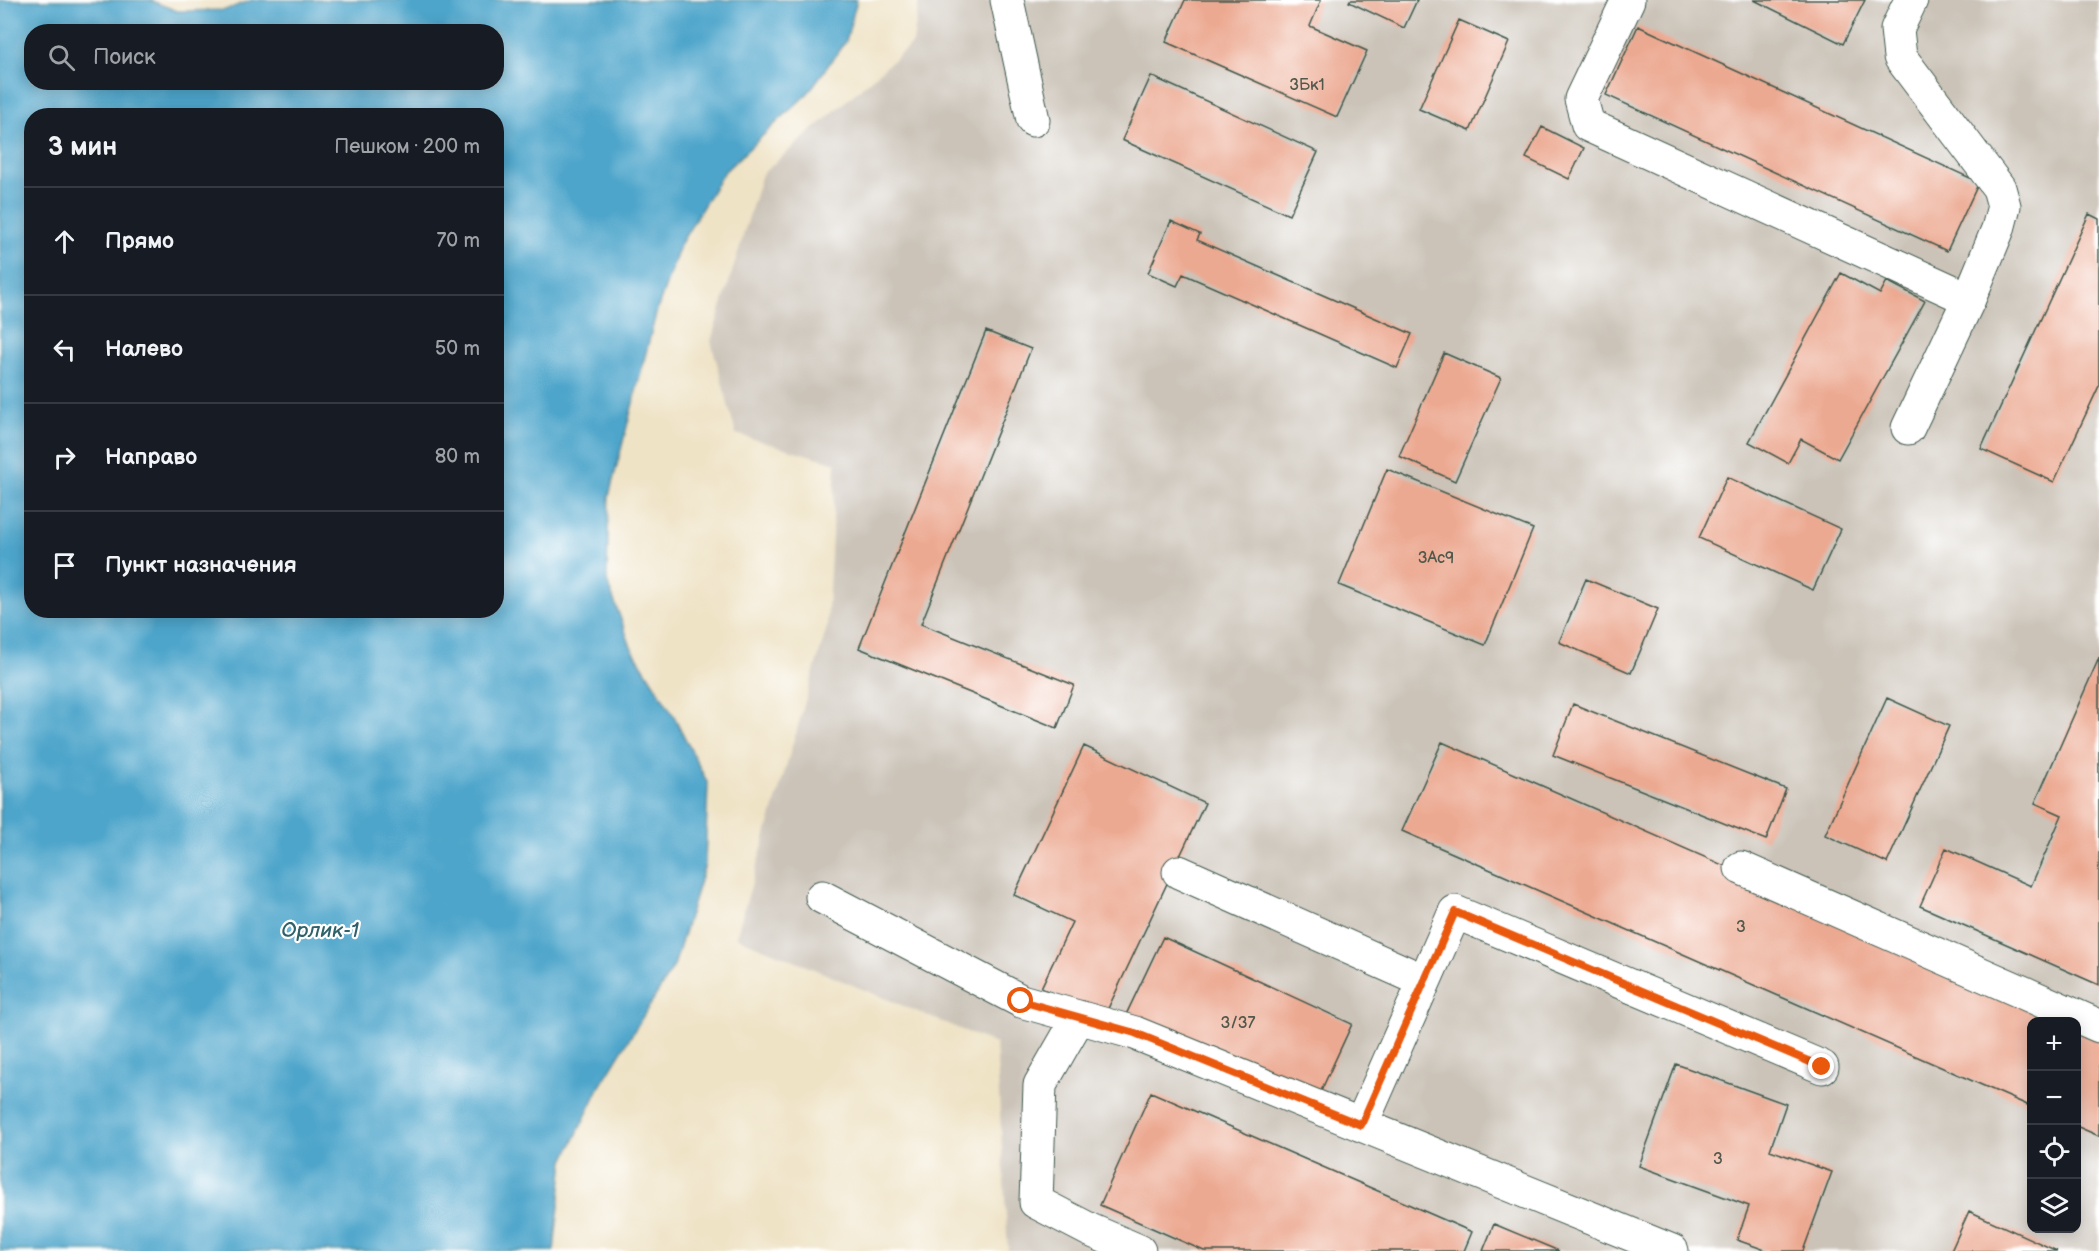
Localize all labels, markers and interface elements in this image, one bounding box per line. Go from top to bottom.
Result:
search box [24,24,504,90]
icon: search [45,41,78,74]
text: Поиск [93,44,156,71]
house number: 3Бк1 [1289,76,1325,95]
text: 3 мин [48,132,117,163]
text: Пешком · 200 m [334,135,480,159]
icon: ahead [48,225,81,258]
text: Прямо [105,228,174,255]
text: 70 m [436,229,480,253]
icon: left [48,333,81,366]
text: Налево [105,336,183,363]
text: 50 m [435,337,480,361]
icon: right [48,441,81,474]
text: Направо [105,444,197,471]
text: 80 m [435,445,480,469]
icon: arrive [48,549,81,582]
house number: 3Ас9 [1418,549,1454,568]
text: Пункт назначения [105,552,297,579]
water label: Орлик-1 [281,918,359,943]
house number: 3 [1736,918,1746,937]
route start [1007,987,1033,1013]
house number: 3/37 [1221,1014,1256,1033]
map controls [2027,1017,2081,1233]
button: + [2027,1017,2081,1071]
route end [1808,1053,1834,1079]
button: − [2027,1071,2081,1125]
button: locate [2027,1125,2081,1179]
house number: 3 [1713,1150,1723,1169]
button: layers [2027,1179,2081,1233]

